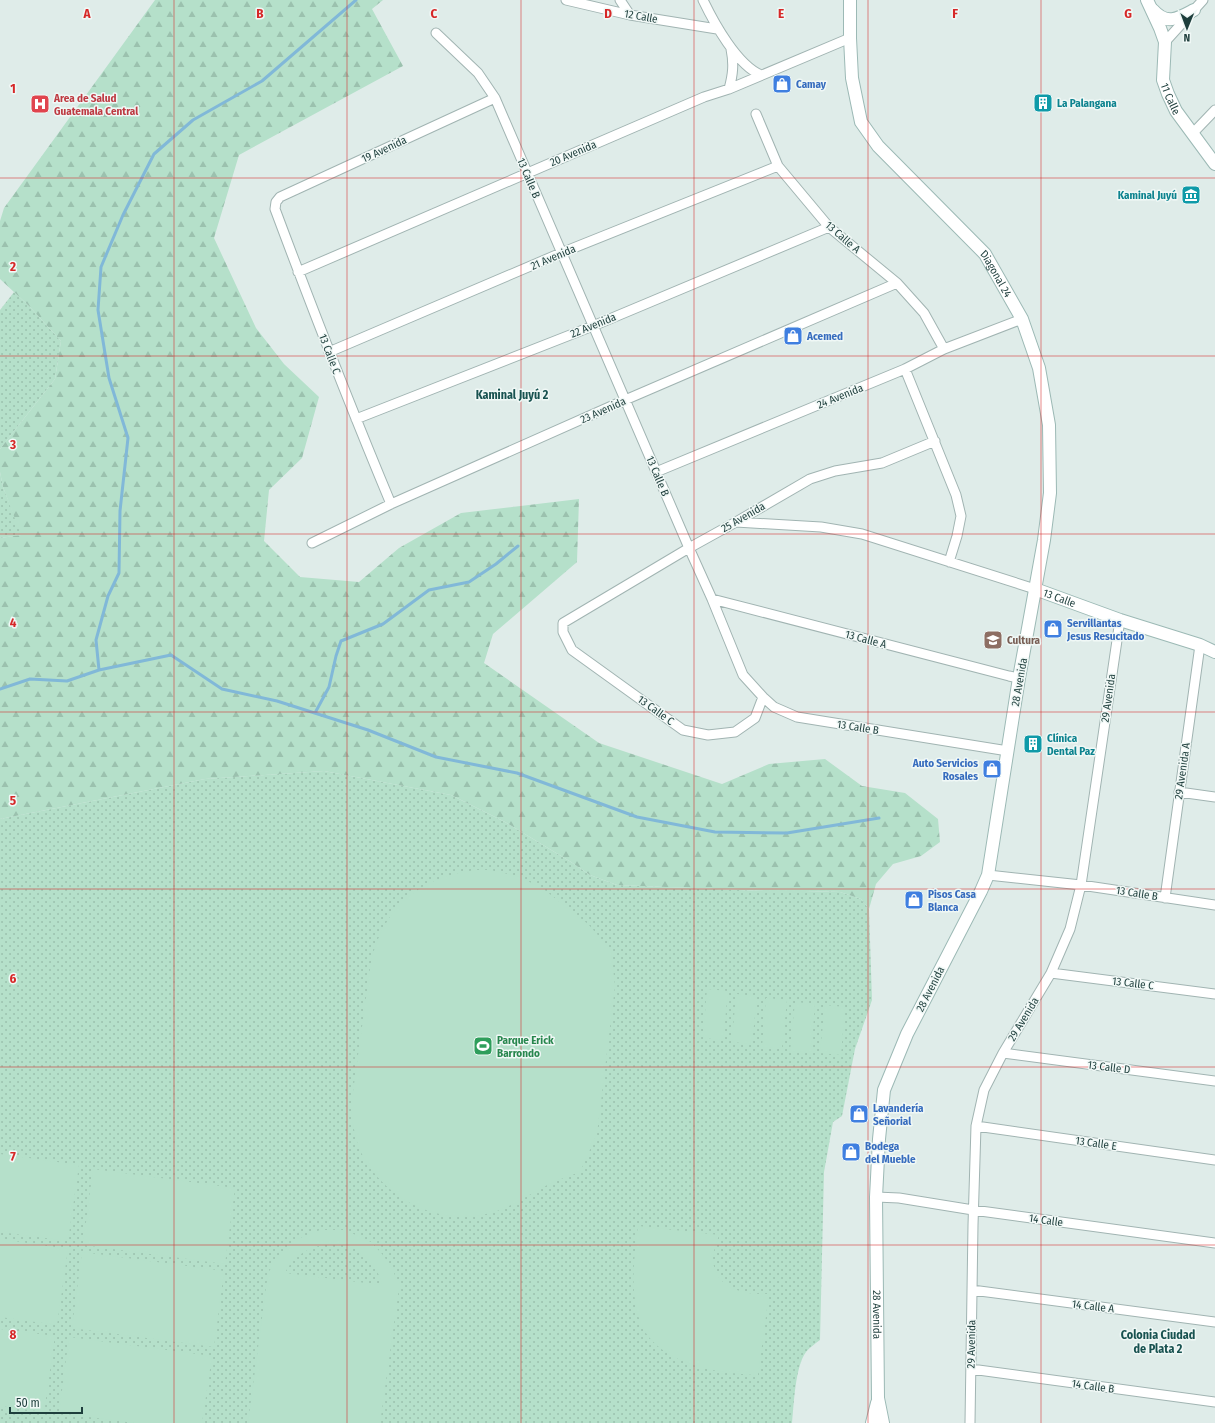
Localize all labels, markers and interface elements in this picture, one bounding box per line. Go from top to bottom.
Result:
text: A [82,6,91,21]
text: B [256,6,264,21]
text: C [431,6,438,21]
text: D [604,6,612,21]
text: E [778,6,784,21]
text: F [952,6,958,21]
text: G [1124,6,1132,21]
street label: 12 Calle [623,7,659,26]
north arrow [1167,8,1207,48]
text: N [1183,31,1190,44]
shop icon: Camay [771,73,793,95]
place label: Camay [796,78,827,91]
text: 1 [10,81,16,96]
street label: 11 Calle [1158,81,1183,118]
place label: Area de Salud Guatemala Central [53,92,139,118]
building icon: La Palangana [1032,92,1054,114]
hospital icon: Area de Salud Guatemala Central [29,93,51,115]
place label: La Palangana [1057,97,1117,110]
street label: 19 Avenida [360,133,409,166]
street label: 20 Avenida [548,138,598,169]
street label: 13 Calle B [514,156,543,200]
museum icon: Kaminal Juyú [1180,184,1202,206]
place label: Kaminal Juyú [1118,189,1177,202]
street label: 13 Calle A [822,219,863,256]
street label: 21 Avenida [529,242,578,273]
street label: Diagonal 24 [978,247,1015,300]
text: 2 [9,259,16,274]
street label: 22 Avenida [568,310,618,341]
shop icon: Acemed [782,325,804,347]
place label: Acemed [806,330,843,343]
street label: 13 Calle C [316,332,343,376]
street label: 24 Avenida [815,381,865,412]
district label: Kaminal Juyú 2 [476,388,549,402]
street label: 23 Avenida [578,395,628,426]
text: 3 [9,437,16,452]
street label: 13 Calle B [643,454,672,498]
street label: 25 Avenida [719,500,767,535]
street label: 13 Calle [1041,586,1077,610]
text: 4 [10,615,17,630]
place label: Servillantas Jesus Resucitado [1066,617,1144,643]
shop icon: Servillantas Jesus Resucitado [1042,618,1064,640]
street label: 13 Calle A [844,628,888,651]
school or university icon: Cultura [982,629,1004,651]
place label: Cultura [1007,634,1041,647]
street label: 28 Avenida [1009,657,1030,707]
street label: 29 Avenida [1099,673,1118,723]
street label: 13 Calle C [635,693,677,728]
street label: 13 Calle B [836,718,880,737]
place label: Clínica Dental Paz [1047,732,1095,758]
building icon: Clínica Dental Paz [1022,733,1044,755]
street label: 29 Avenida A [1172,742,1193,800]
place label: Auto Servicios Rosales [912,757,978,783]
shop icon: Auto Servicios Rosales [981,758,1003,780]
text: 5 [10,793,16,808]
street label: 13 Calle B [1115,884,1159,903]
place label: Pisos Casa Blanca [928,888,976,914]
shop icon: Pisos Casa Blanca [903,889,925,911]
street label: 28 Avenida [914,965,947,1014]
text: 6 [10,971,17,986]
street label: 13 Calle C [1111,974,1155,993]
street label: 29 Avenida [1005,995,1042,1043]
place label: Parque Erick Barrondo [497,1034,554,1060]
sports icon: Parque Erick Barrondo [472,1035,494,1057]
street label: 13 Calle D [1087,1058,1131,1077]
place label: Lavandería Señorial [873,1102,924,1128]
shop icon: Lavandería Señorial [848,1103,870,1125]
street label: 13 Calle E [1074,1134,1117,1153]
place label: Bodega del Mueble [865,1140,916,1166]
shop icon: Bodega del Mueble [840,1141,862,1163]
text: 7 [10,1149,16,1164]
street label: 14 Calle [1028,1212,1064,1229]
street label: 28 Avenida [870,1290,883,1339]
street label: 14 Calle A [1071,1297,1115,1316]
street label: 29 Avenida [965,1320,978,1368]
text: 8 [10,1327,17,1342]
district label: Colonia Ciudad de Plata 2 [1121,1328,1195,1356]
street label: 14 Calle B [1071,1377,1115,1396]
scale bar [10,1389,82,1415]
text: 50 m [16,1396,40,1410]

